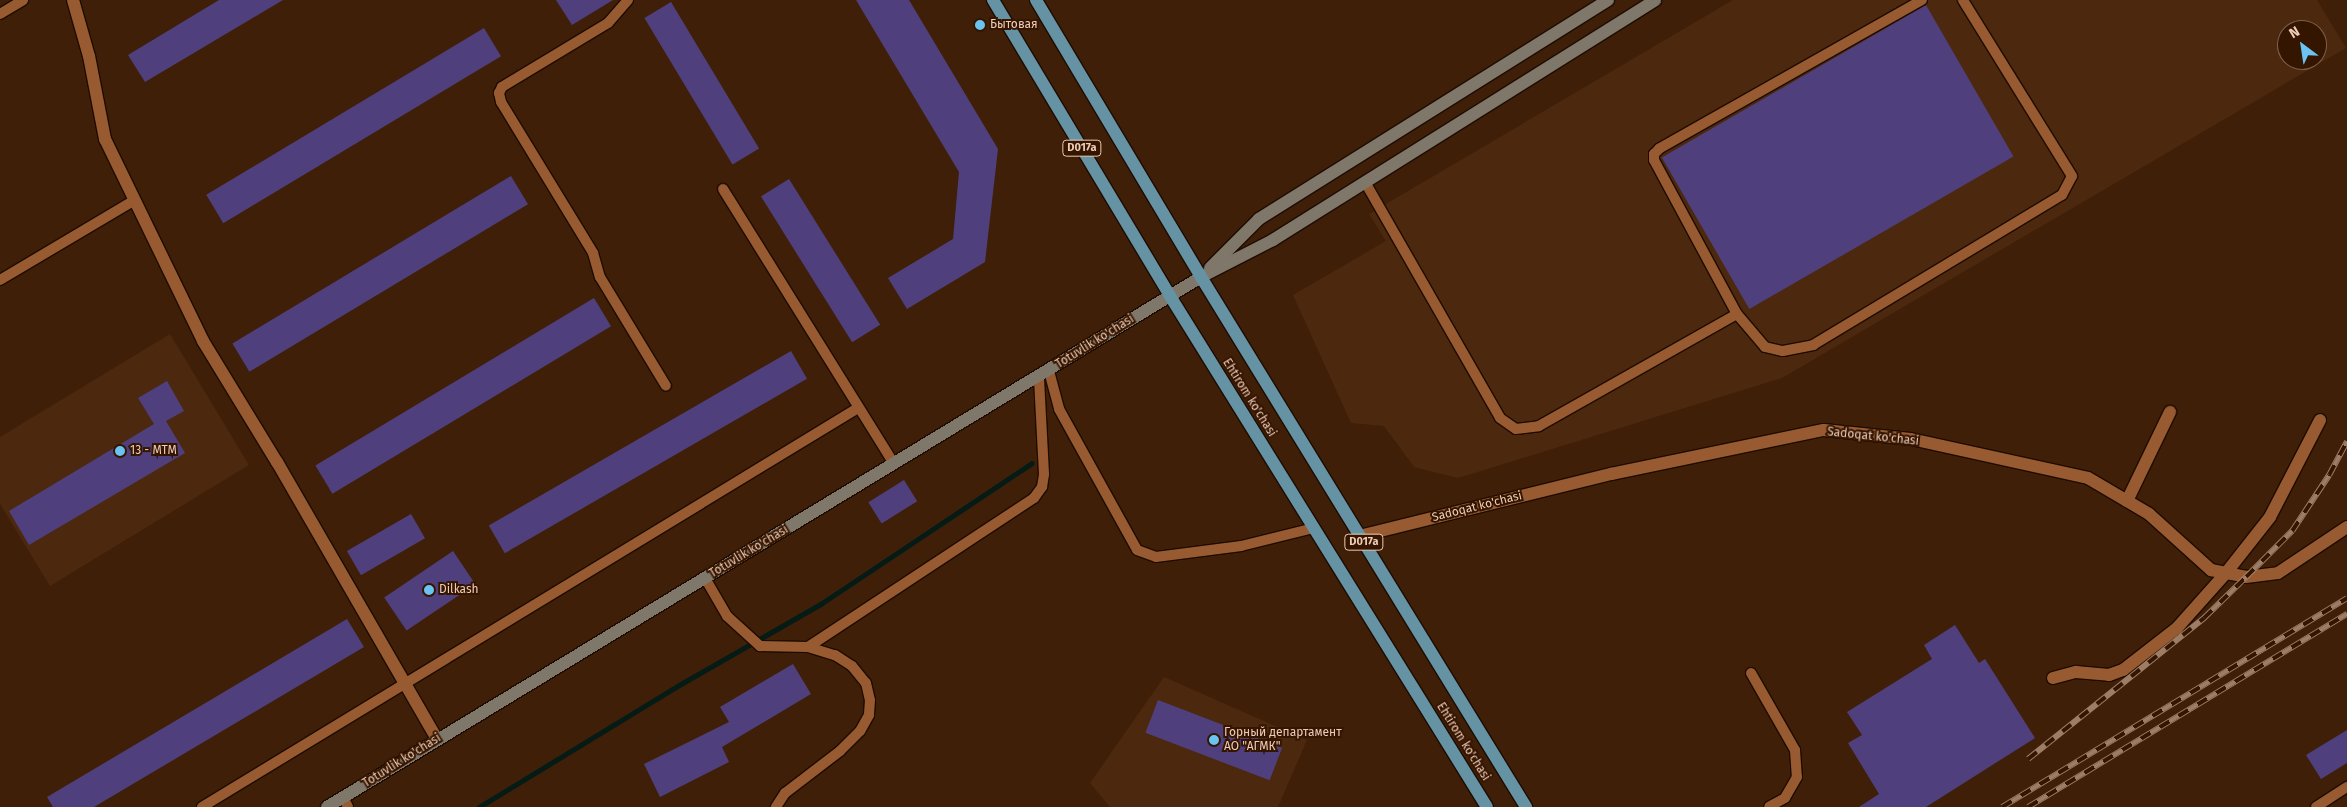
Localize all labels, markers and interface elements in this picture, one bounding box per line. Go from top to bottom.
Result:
place label: Бытовая [990,18,1038,32]
marker: Бытовая [974,19,986,31]
north arrow [2277,20,2327,70]
text: N [2286,23,2303,42]
road number: D017a [1062,140,1102,156]
street label: Totuvlik ko'chasi [1053,312,1137,372]
street label: Ehtirom ko'chasi [1219,356,1279,440]
street label: Sadoqat ko'chasi [1826,425,1920,449]
place label: 13 - MTM [130,444,177,458]
marker: 13 - MTM [114,445,126,457]
street label: Sadoqat ko'chasi [1431,489,1523,525]
street label: Totuvlik ko'chasi [707,523,791,581]
road number: D017a [1344,534,1384,550]
place label: Dilkash [439,583,479,597]
marker: Dilkash [423,584,435,596]
street label: Ehtirom ko'chasi [1433,700,1493,784]
place label: Горный департамент АО "АГМК" [1224,726,1342,754]
street label: Totuvlik ko'chasi [360,731,444,791]
marker: Горный департамент АО "АГМК" [1208,734,1220,746]

